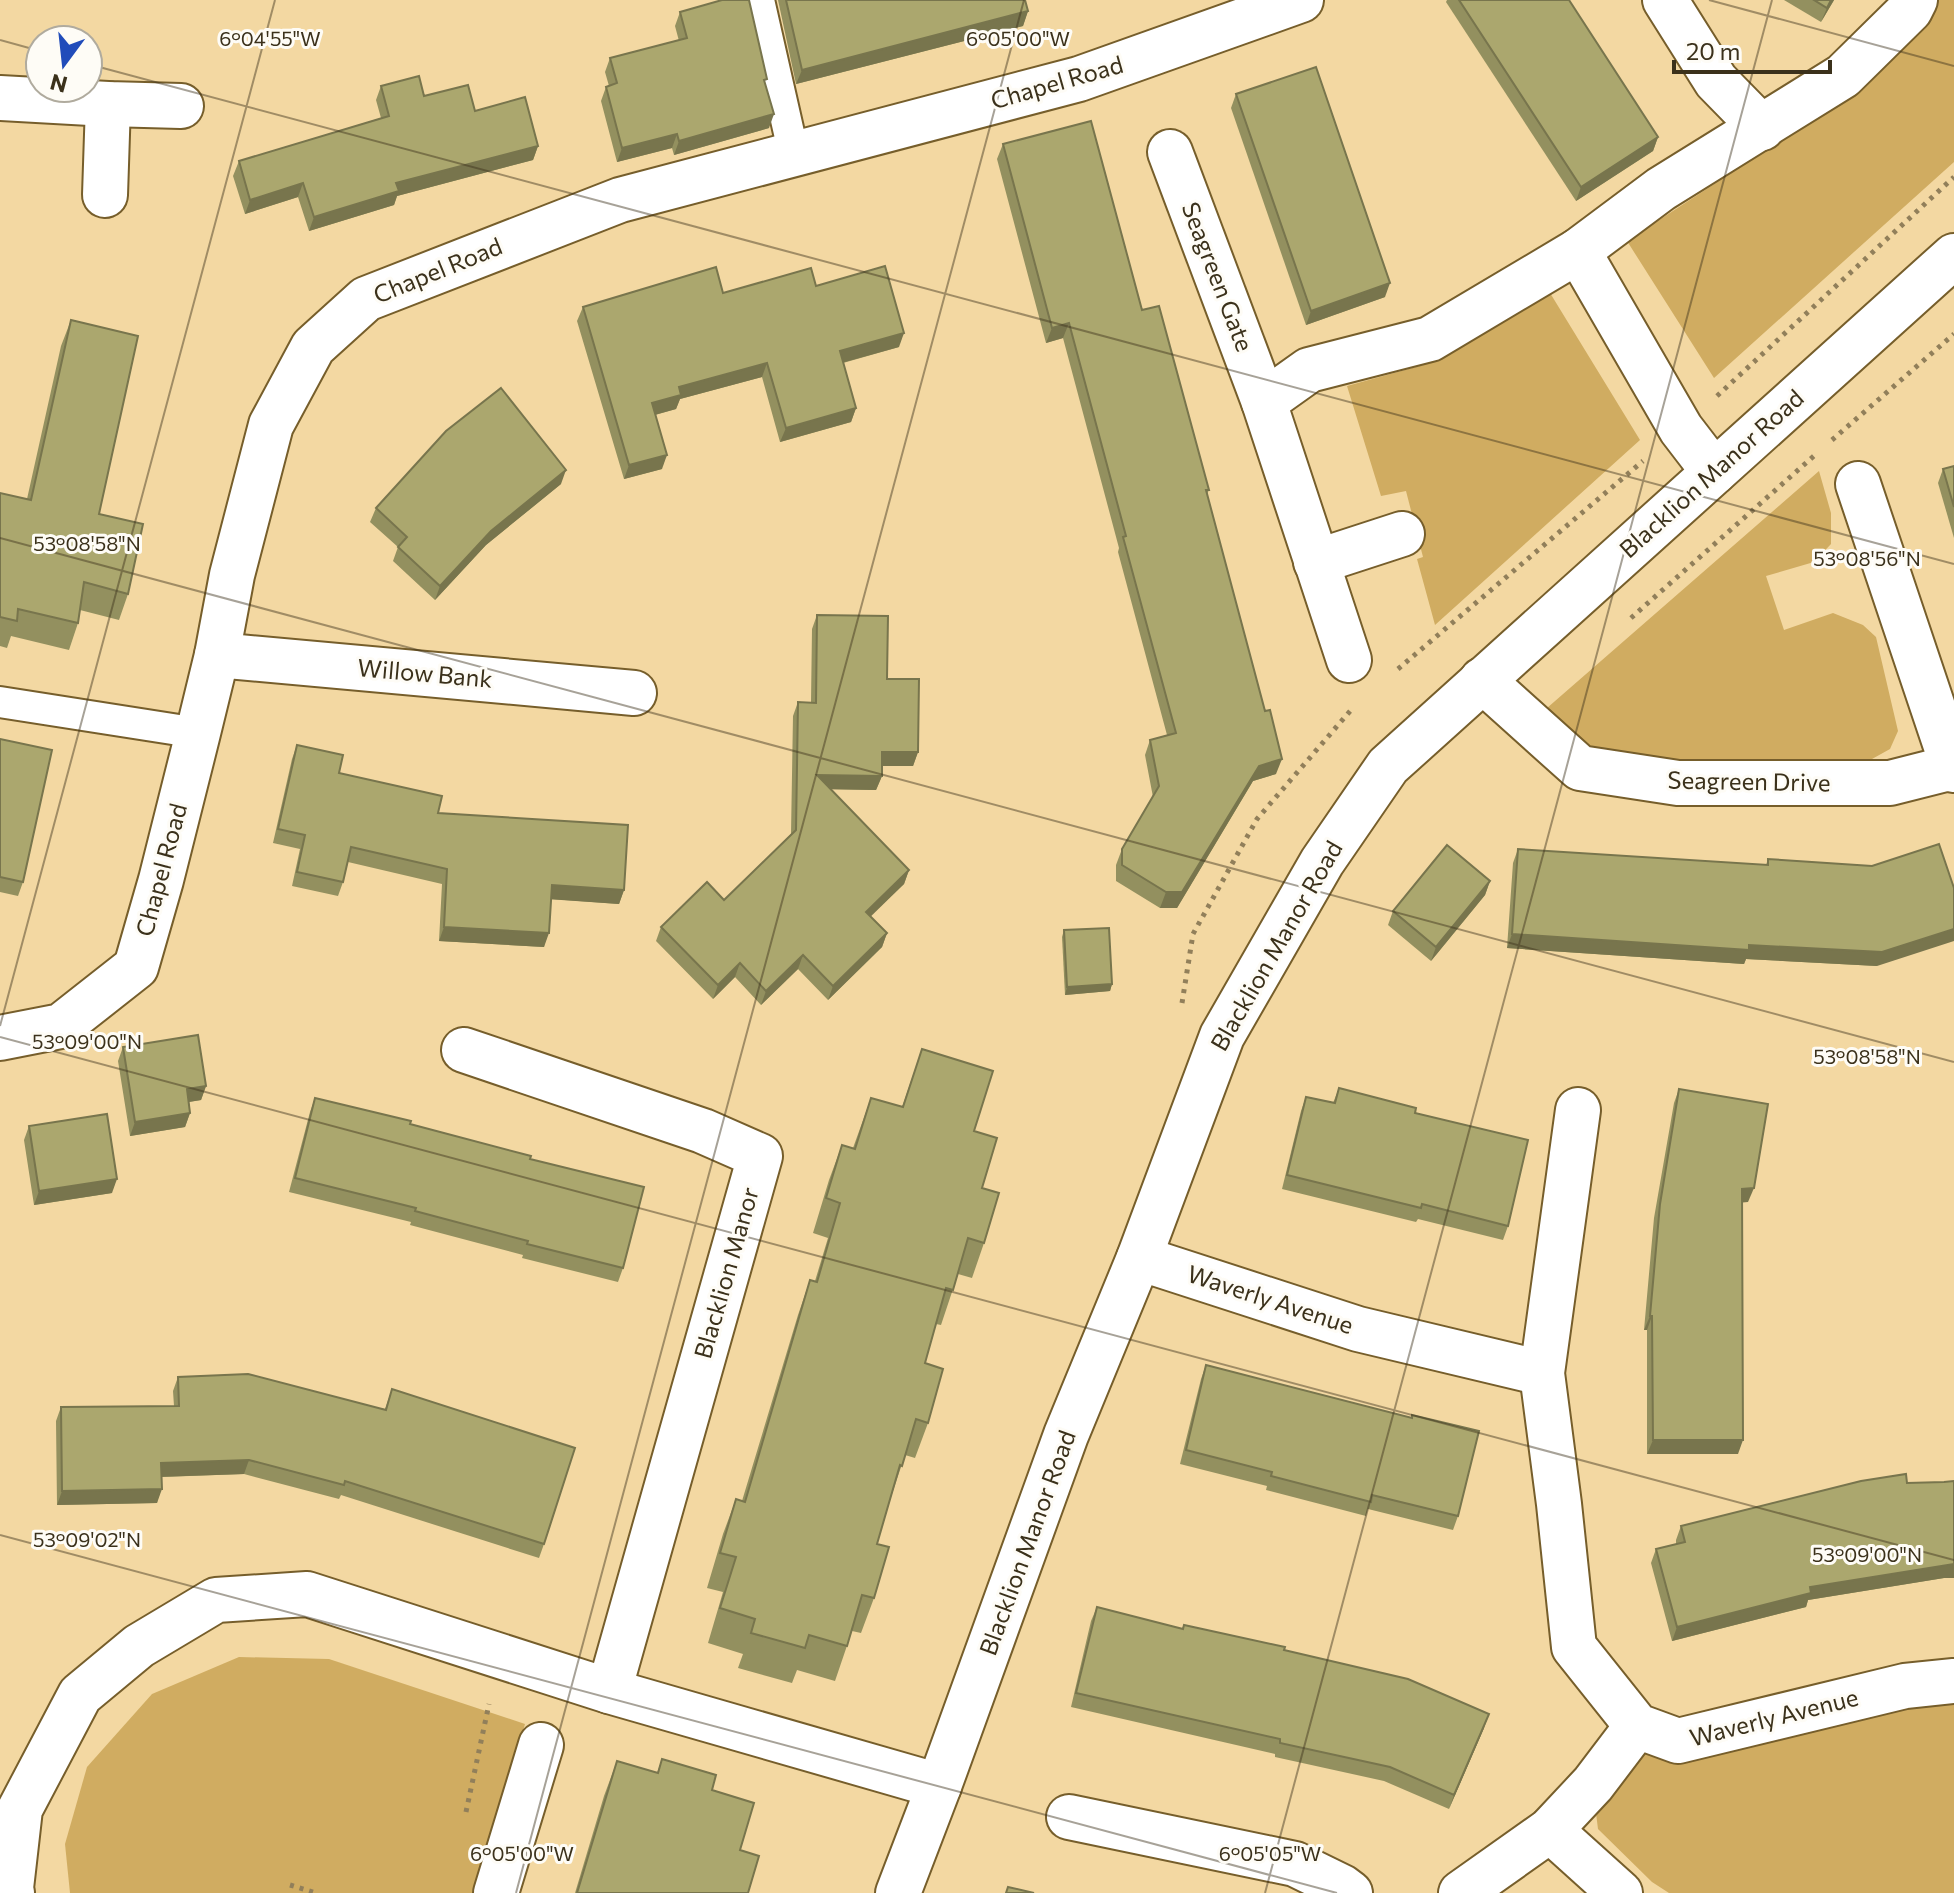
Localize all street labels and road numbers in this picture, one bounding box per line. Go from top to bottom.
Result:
street label: Chapel Road [987,49,1126,114]
street label: Seagreen Gate [1177,198,1260,355]
street label: Chapel Road [369,231,506,309]
street label: Blacklion Manor Road [1613,383,1809,563]
street label: Willow Bank [356,652,494,693]
street label: Seagreen Drive [1667,765,1831,796]
street label: Chapel Road [129,800,192,939]
street label: Blacklion Manor Road [1204,835,1348,1055]
street label: Blacklion Manor [687,1183,764,1362]
street label: Waverly Avenue [1184,1258,1357,1339]
street label: Blacklion Manor Road [972,1426,1081,1659]
street label: Waverly Avenue [1686,1682,1861,1752]

